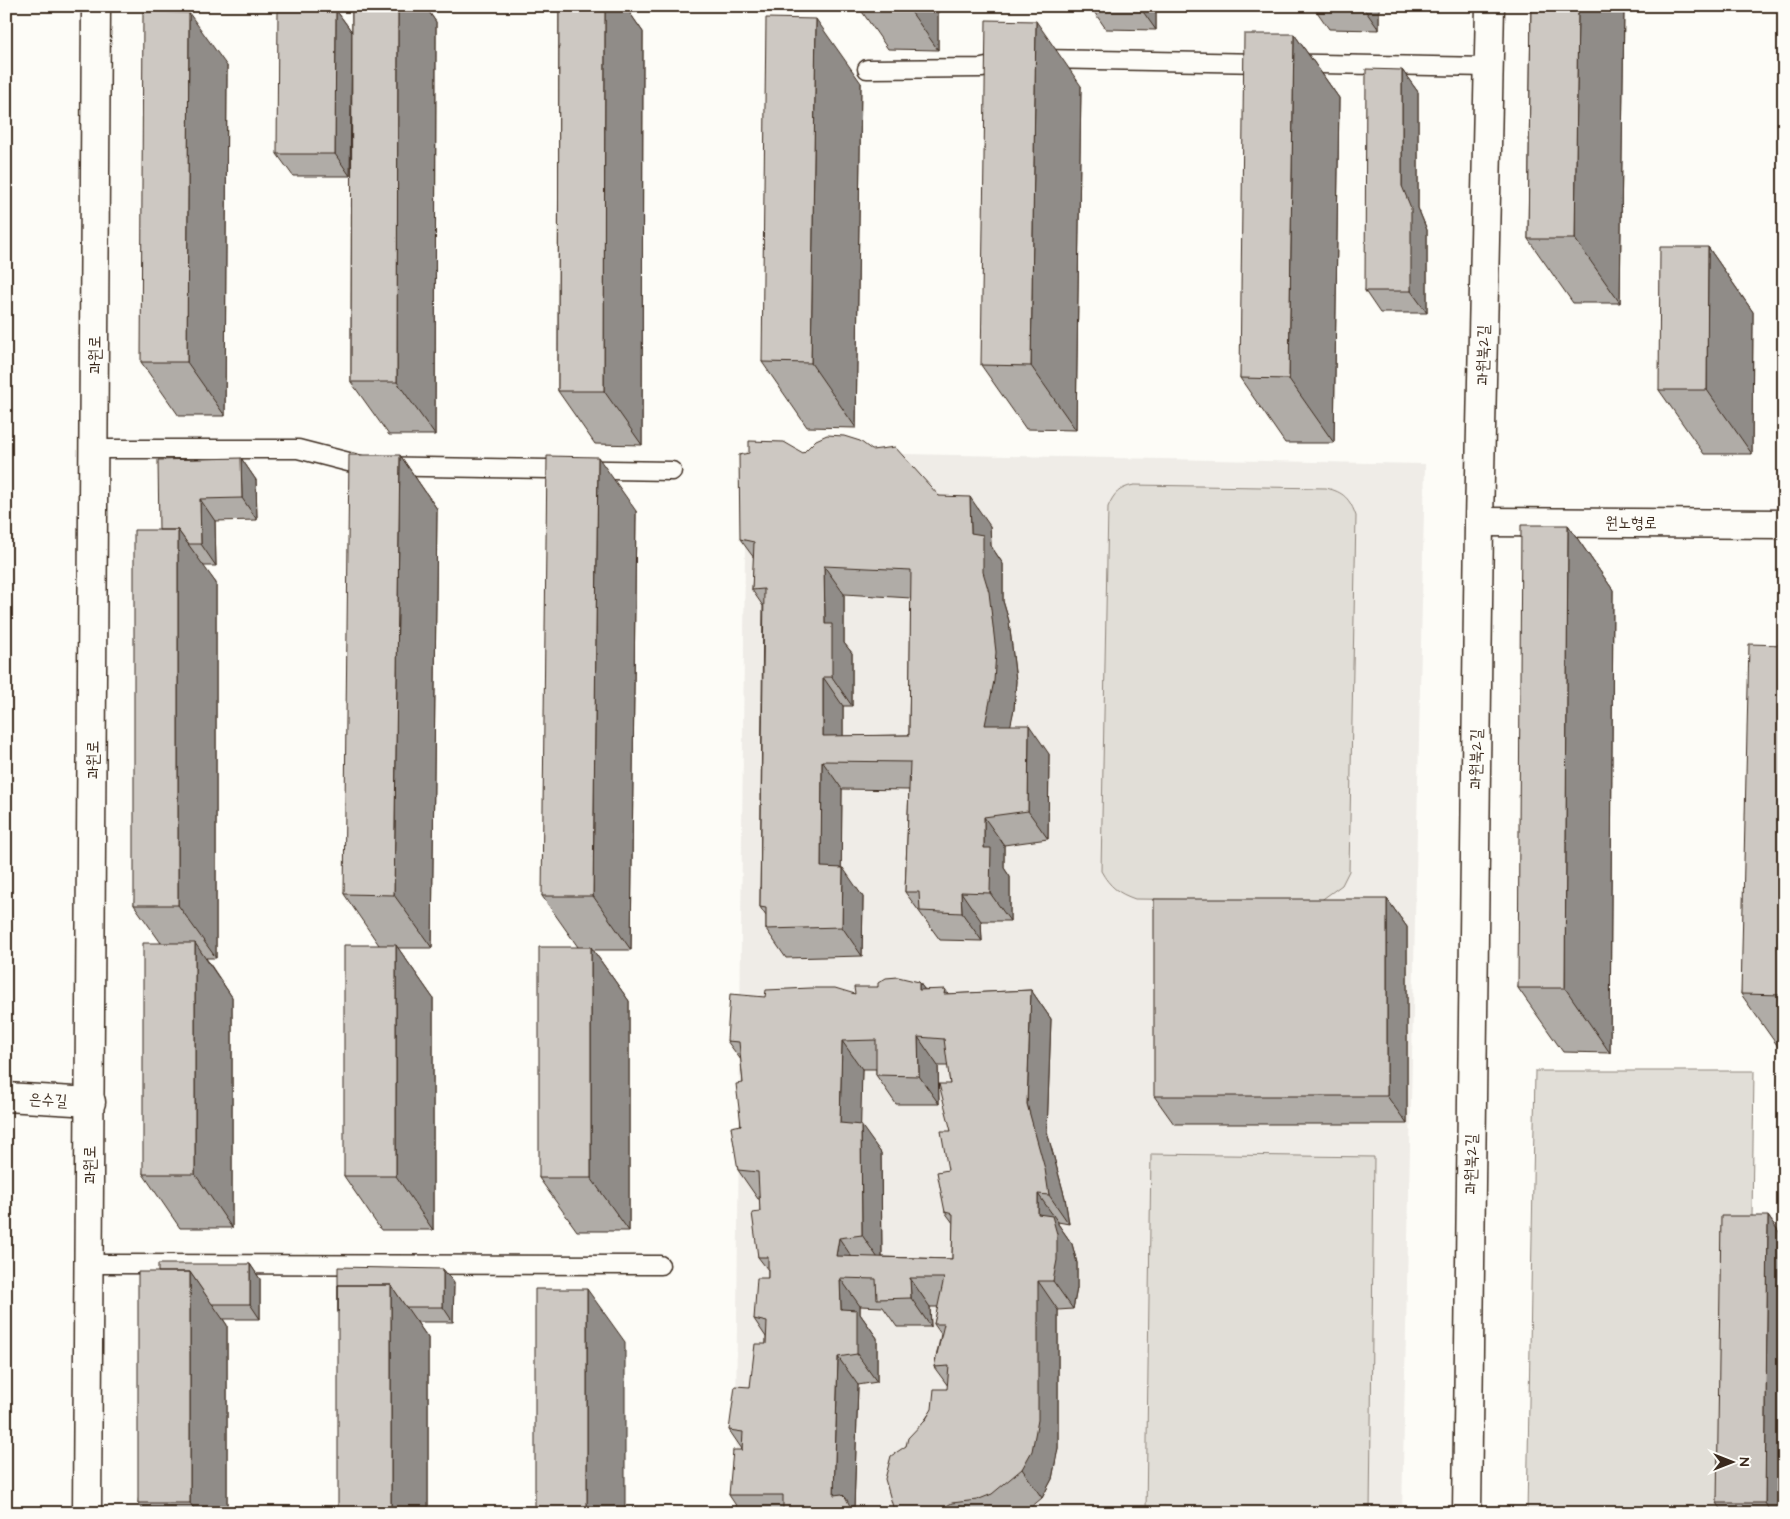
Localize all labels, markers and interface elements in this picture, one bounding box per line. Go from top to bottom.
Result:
street label: 과원북2길 [1471,324,1495,386]
street label: 과원로 [84,336,106,374]
street label: 원노형로 [1605,512,1657,534]
street label: 과원북2길 [1464,728,1488,790]
street label: 과원로 [82,741,104,779]
street label: 은수길 [28,1088,68,1112]
street label: 과원북2길 [1459,1133,1483,1195]
street label: 과원로 [79,1146,101,1184]
north arrow [1708,1436,1758,1486]
text: N [1734,1458,1754,1467]

